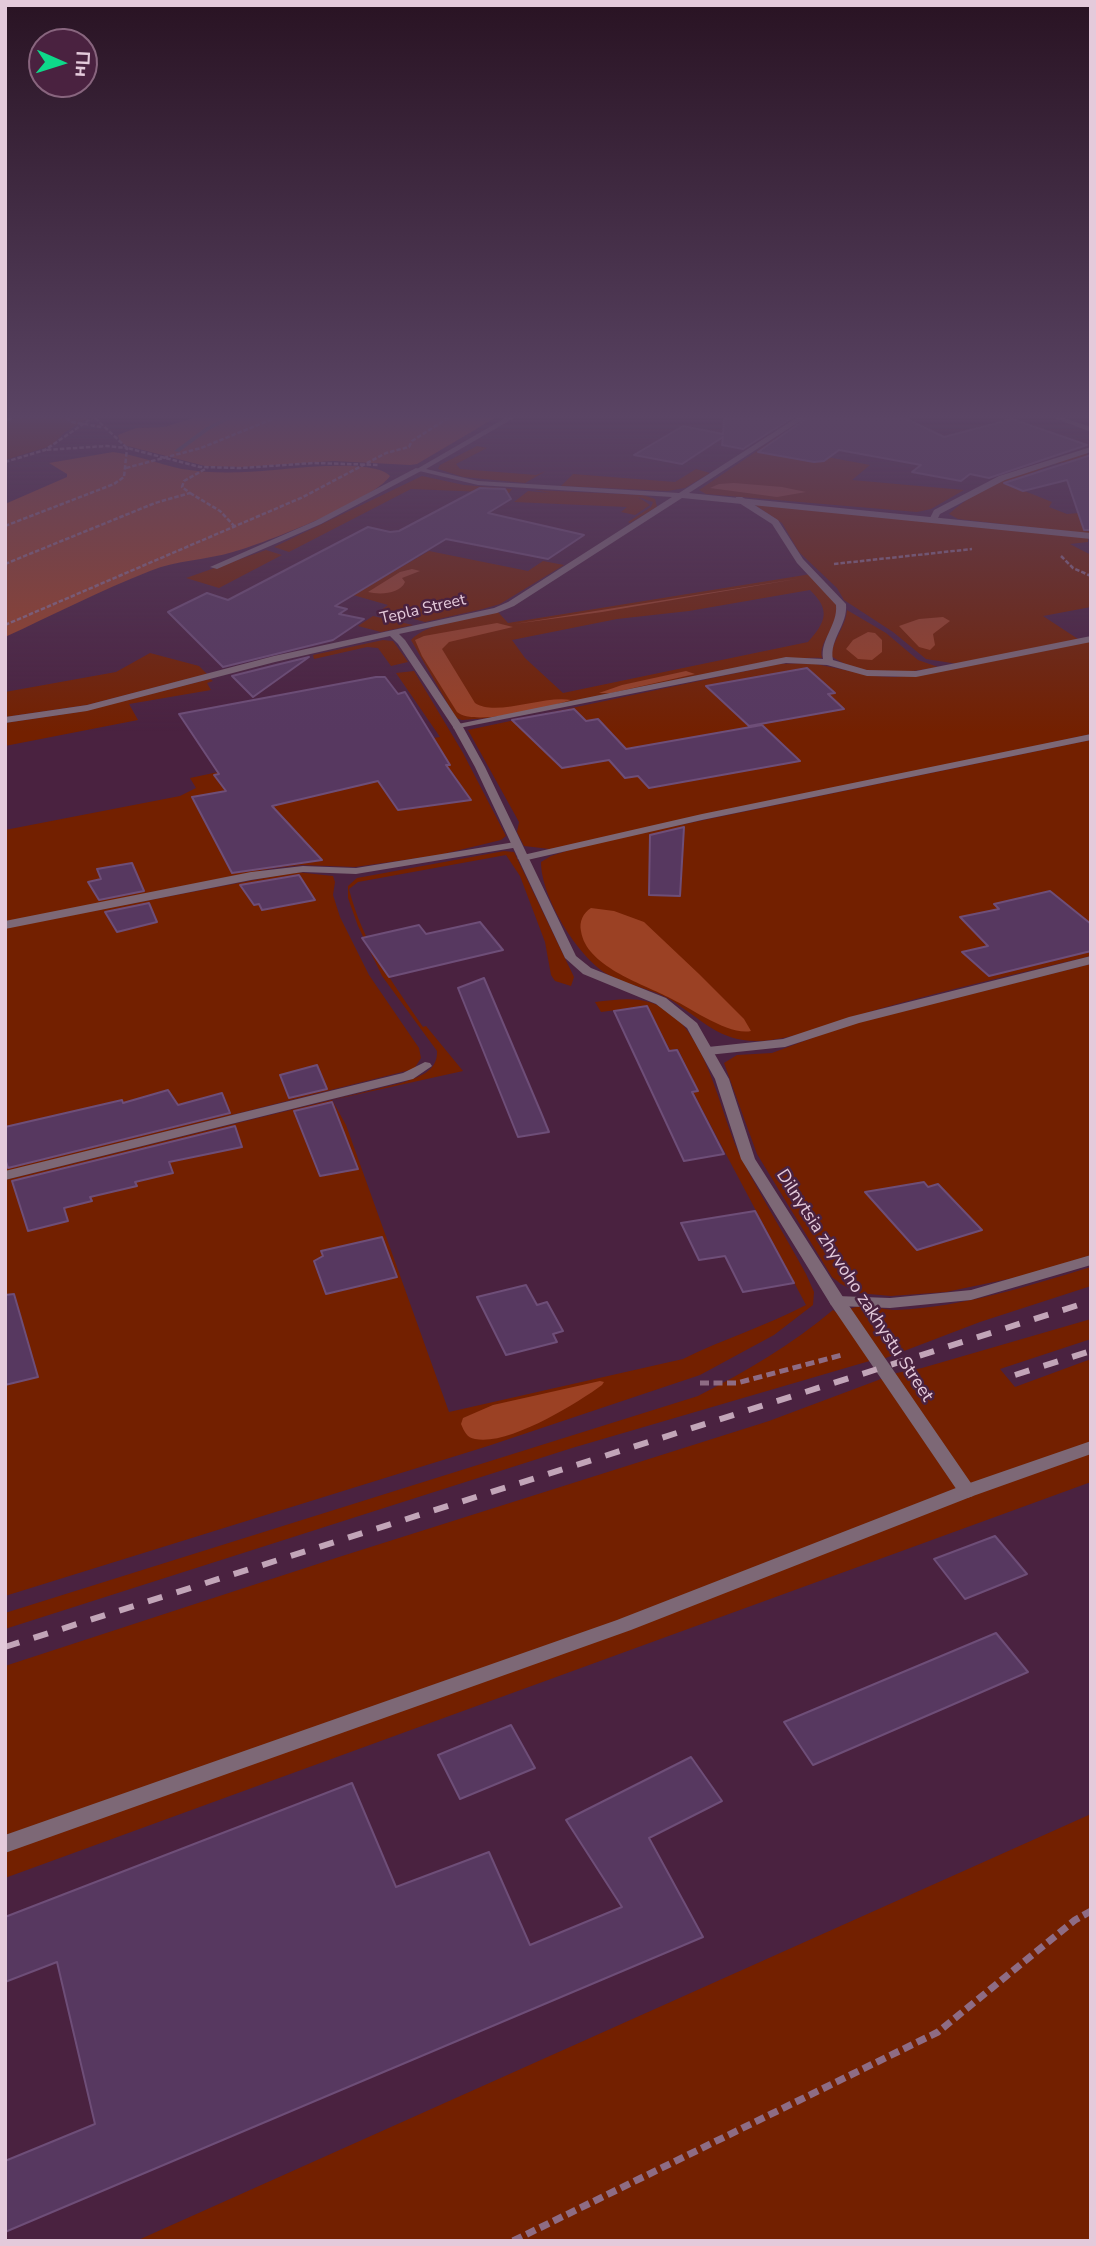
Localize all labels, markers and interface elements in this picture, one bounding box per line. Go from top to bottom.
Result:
north arrow [28,28,98,98]
text: Пн [68,50,96,78]
street label: Tepla Street [378,591,468,629]
street label: Dilnytsia zhyvoho zakhystu Street [771,1166,937,1406]

